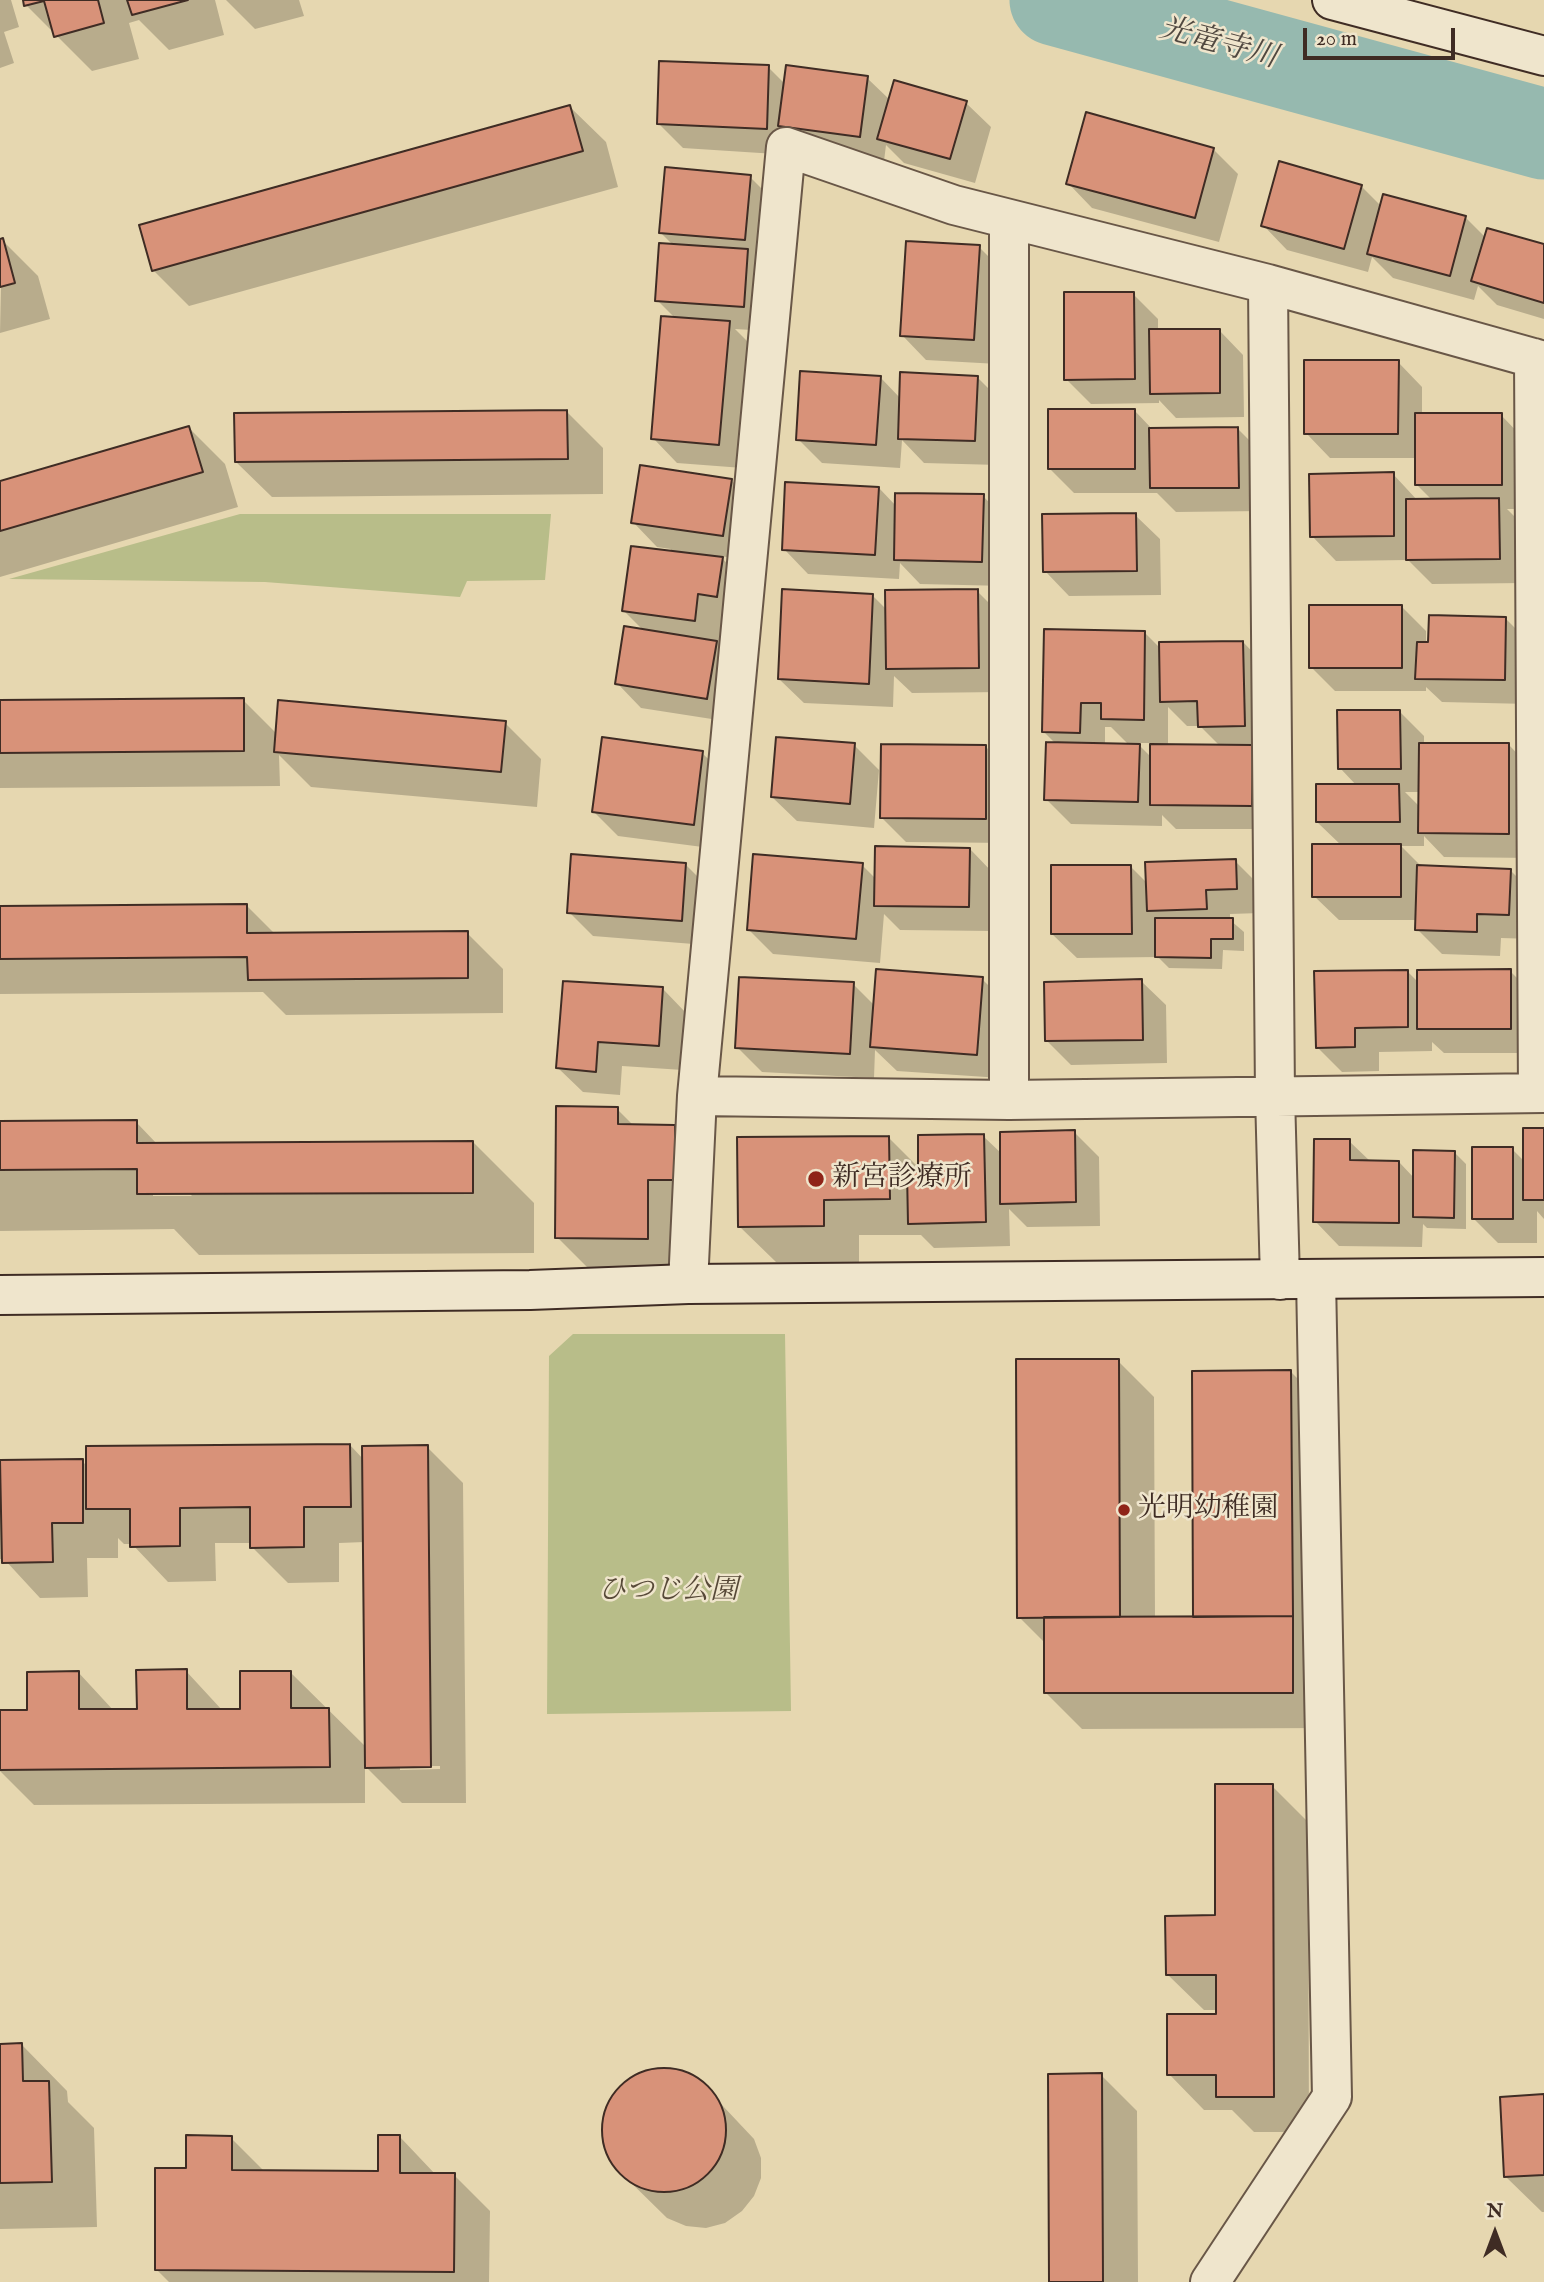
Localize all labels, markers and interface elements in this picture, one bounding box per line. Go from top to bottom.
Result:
water label: 光竜寺川 [1155,12,1281,78]
scale bar [1306,14,1458,58]
text: 20 m [1316,26,1357,53]
place label: 新宮診療所 [832,1162,972,1196]
marker: 新宮診療所 [806,1169,826,1189]
place label: 光明幼稚園 [1138,1493,1278,1527]
marker: 光明幼稚園 [1116,1502,1132,1518]
park label: ひつじ公園 [598,1575,738,1609]
north arrow [1460,2198,1530,2268]
text: N [1487,2200,1503,2224]

